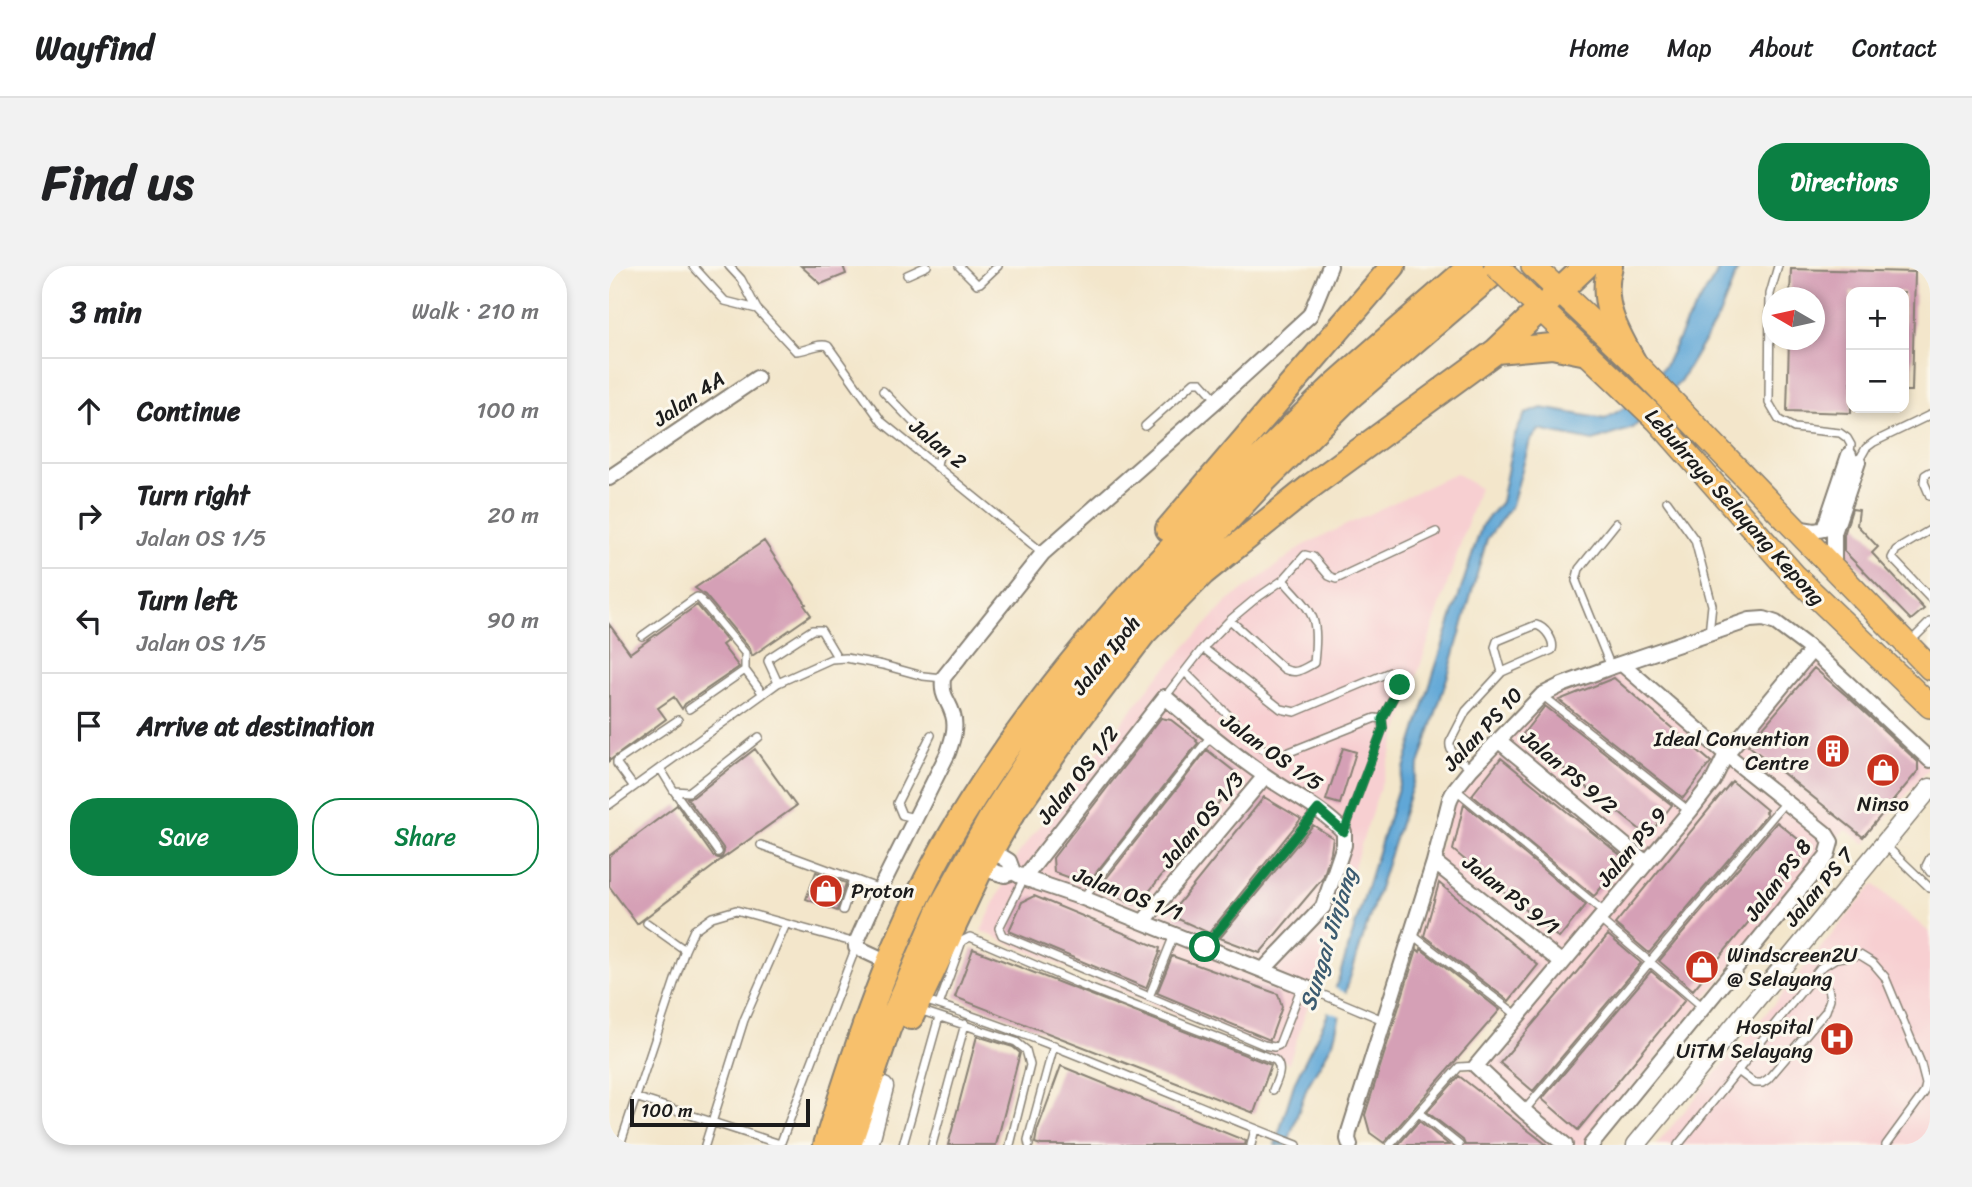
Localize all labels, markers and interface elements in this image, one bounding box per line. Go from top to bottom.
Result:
text: Wayfind [35,19,154,77]
text: Home [1569,27,1629,69]
text: Map [1667,27,1711,69]
text: About [1749,27,1814,69]
text: Contact [1852,27,1937,69]
text: Find us [42,139,194,226]
button: Directions [1758,143,1930,221]
text: 3 min [70,285,142,339]
north arrow [1762,287,1825,350]
map controls [1846,287,1909,413]
button: + [1846,287,1909,350]
text: Walk · 210 m [412,291,539,332]
button: − [1846,350,1909,413]
street label: Jalan 4A [644,361,733,438]
text: Continue [137,388,240,434]
text: 100 m [476,390,539,431]
icon: ahead [70,392,108,430]
street label: Lebuhraya Selayang Kepong [1635,399,1835,615]
street label: Jalan 2 [900,408,976,479]
text: Turn right [137,472,250,518]
text: 20 m [488,495,539,536]
icon: right [70,497,108,535]
text: Jalan OS 1/5 [137,518,266,559]
text: Turn left [137,577,237,623]
text: 90 m [487,600,539,641]
icon: left [70,602,108,640]
street label: Jalan Ipoh [1061,606,1151,704]
text: Jalan OS 1/5 [137,623,266,664]
route end [1384,669,1415,700]
street label: Jalan PS 10 [1433,678,1533,781]
street label: Jalan OS 1/5 [1212,702,1331,802]
text: Arrive at destination [137,703,374,749]
icon: arrive [70,707,108,745]
street label: Jalan OS 1/2 [1026,717,1129,834]
street label: Jalan PS 9/2 [1511,719,1626,825]
place label: Ideal Convention Centre [1653,720,1809,782]
building icon: Ideal Convention Centre [1814,732,1852,770]
shop icon: Ninso [1864,751,1902,789]
street label: Jalan OS 1/3 [1149,763,1254,878]
place label: Ninso [1857,785,1909,823]
button: Save [70,798,298,876]
button: Share [312,798,539,876]
street label: Jalan PS 9 [1586,798,1677,897]
street label: Jalan PS 8 [1734,830,1822,930]
street label: Jalan PS 7 [1773,837,1865,936]
street label: Jalan PS 9/1 [1453,844,1568,945]
street label: Jalan OS 1/1 [1067,855,1188,932]
water label: Sungai Jinjang [1287,860,1370,1016]
shop icon: Proton [807,872,845,910]
place label: Proton [851,872,914,910]
route start [1189,931,1220,962]
place label: Windscreen2U @ Selayang [1727,936,1859,998]
shop icon: Windscreen2U @ Selayang [1683,948,1721,986]
place label: Hospital UiTM Selayang [1676,1008,1814,1070]
hospital icon: Hospital UiTM Selayang [1818,1020,1856,1058]
text: 100 m [641,1094,693,1127]
scale bar [630,1096,810,1128]

